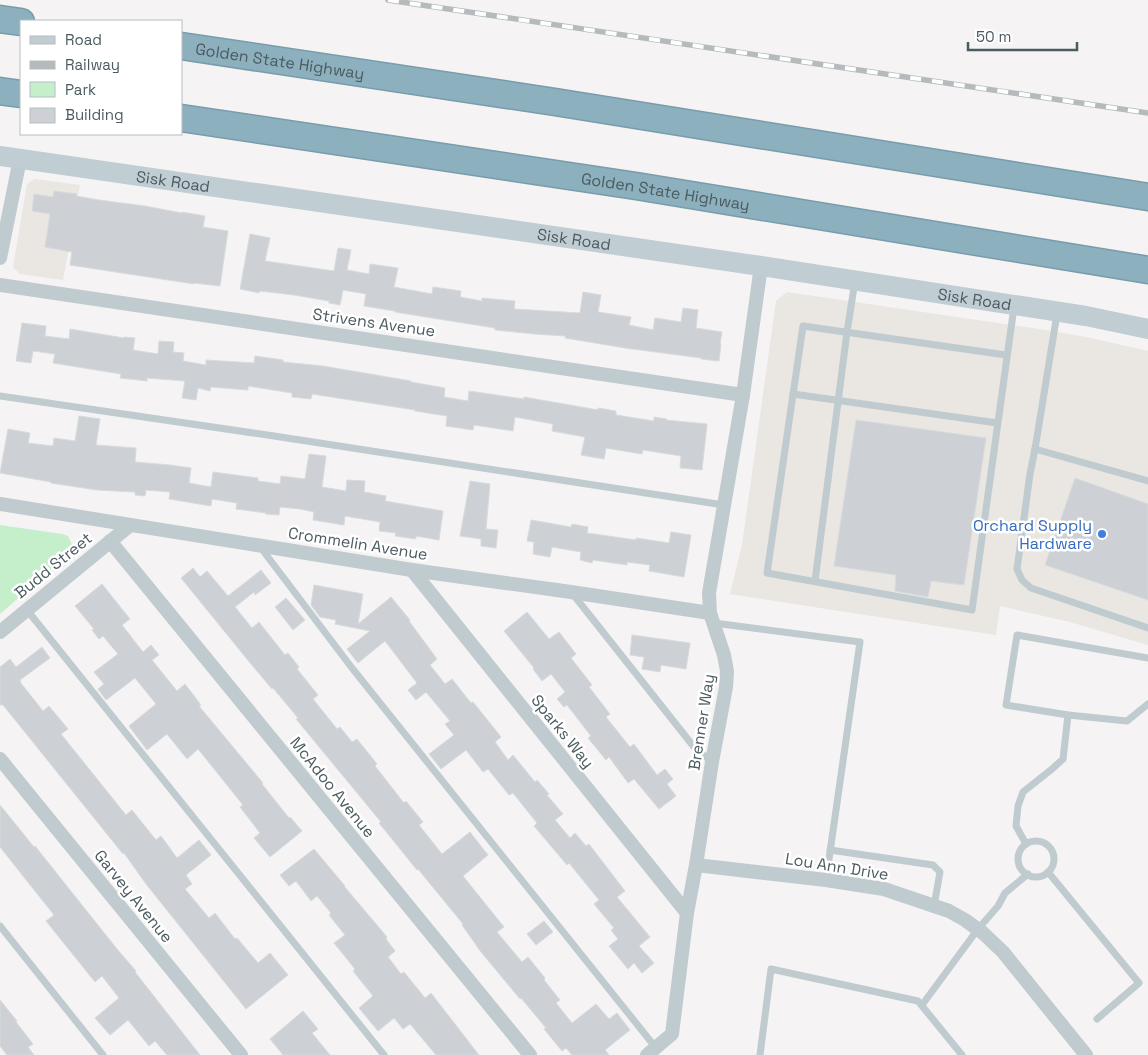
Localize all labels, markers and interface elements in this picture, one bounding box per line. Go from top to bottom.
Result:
legend [20,20,182,135]
scale bar [968,20,1077,52]
text: 50 m [976,27,1011,46]
text: Road [65,30,102,49]
street label: Golden State Highway [194,38,366,84]
text: Railway [65,55,120,74]
text: Park [65,80,96,99]
text: Building [65,105,124,124]
street label: Sisk Road [135,166,211,197]
street label: Golden State Highway [580,168,751,216]
street label: Sisk Road [536,224,612,255]
street label: Sisk Road [936,283,1013,315]
street label: Strivens Avenue [311,304,437,341]
place label: Orchard Supply Hardware [973,515,1092,554]
street label: Crommelin Avenue [287,522,429,565]
street label: Budd Street [10,528,96,603]
marker: Orchard Supply Hardware [1096,528,1108,540]
street label: Brenner Way [683,672,719,772]
street label: Sparks Way [527,690,599,772]
street label: McAdoo Avenue [285,733,380,842]
street label: Garvey Avenue [90,846,178,947]
street label: Lou Ann Drive [784,848,890,885]

